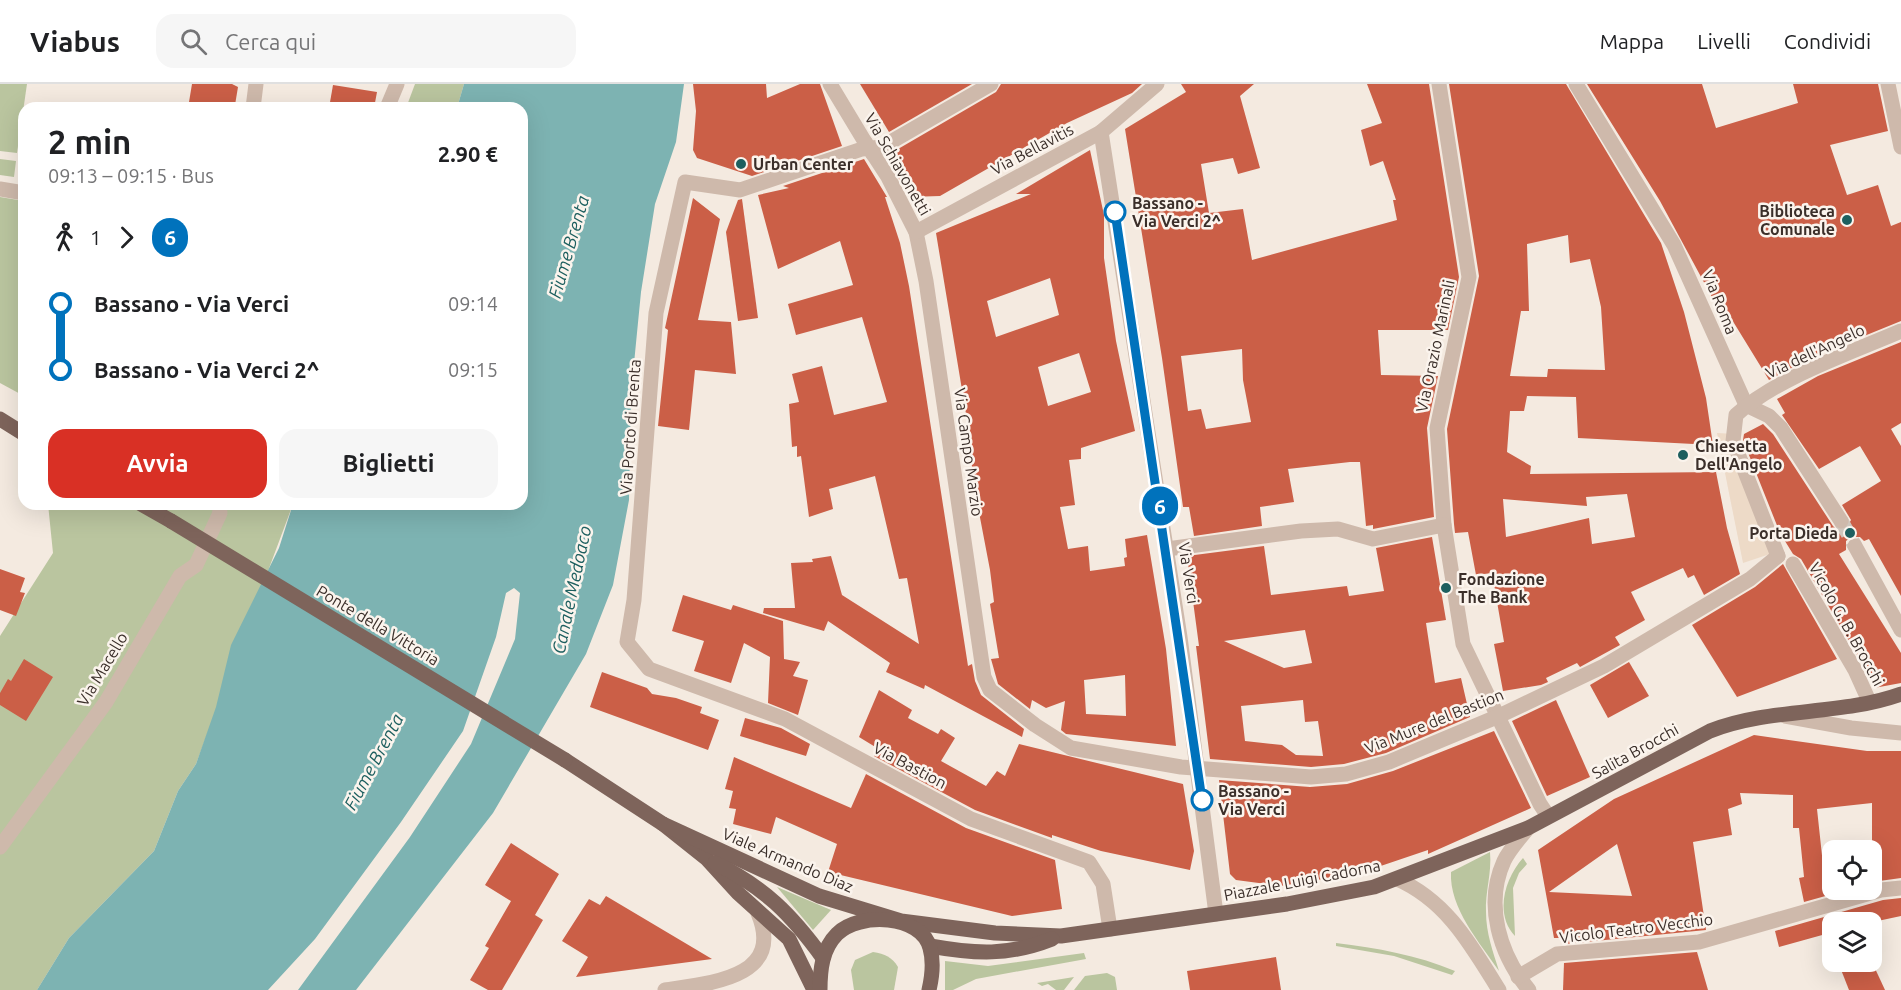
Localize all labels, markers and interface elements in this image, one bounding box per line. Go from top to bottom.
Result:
search box [156,14,576,68]
icon: search [177,25,210,58]
text: Viabus [30,26,120,57]
text: Cerca qui [225,29,316,54]
text: Mappa [1600,29,1664,53]
text: Livelli [1697,29,1751,53]
text: Condividi [1784,29,1871,53]
street label: Via Schiavonetti [861,110,935,218]
street label: Via Bellavitis [988,120,1076,178]
text: 2 min [48,123,131,160]
text: 2.90 € [438,141,498,166]
place label: Urban Center [753,155,854,173]
marker: Urban Center [734,157,748,171]
text: 09:13 – 09:15 · Bus [48,164,214,187]
water label: Fiume Brenta [544,193,592,300]
place label: Bassano - Via Verci 2^ [1132,194,1221,230]
marker: Bassano - Via Verci 2^ [1104,201,1126,223]
place label: Biblioteca Comunale [1759,202,1835,238]
marker: Biblioteca Comunale [1840,213,1854,227]
icon: walk [48,221,81,254]
icon: forward [110,221,143,254]
text: 6 [164,225,176,249]
text: 1 [90,226,101,249]
street label: Via Roma [1699,267,1741,337]
street label: Via Orazio Marinali [1412,278,1458,414]
text: Bassano - Via Verci [94,291,289,316]
text: 09:14 [448,292,498,315]
street label: Via dell'Angelo [1763,320,1867,382]
text: Bassano - Via Verci 2^ [94,357,319,382]
text: 09:15 [448,358,498,381]
street label: Via Porto di Brenta [616,358,644,496]
street label: Via Campo Marzio [951,387,987,517]
button: Avvia [48,429,267,498]
button: Biglietti [279,429,498,498]
place label: Chiesetta Dell'Angelo [1695,437,1782,473]
marker: Chiesetta Dell'Angelo [1676,448,1690,462]
line badge: 6 [1140,486,1180,526]
text: 6 [1154,494,1166,518]
water label: Canale Medoaco [548,524,594,656]
place label: Porta Dieda [1749,524,1838,542]
marker: Porta Dieda [1843,526,1857,540]
street label: Via Verci [1175,541,1203,605]
street label: Vicolo G. B. Brocchi [1806,559,1888,689]
place label: Fondazione The Bank [1458,570,1545,606]
street label: Ponte della Vittoria [313,581,443,669]
marker: Fondazione The Bank [1439,581,1453,595]
street label: Via Macello [73,629,131,709]
street label: Via Mure del Bastion [1362,685,1506,757]
water label: Fiume Brenta [339,710,407,813]
street label: Salita Brocchi [1589,720,1681,782]
street label: Via Bastion [870,738,950,792]
place label: Bassano - Via Verci [1218,782,1289,818]
marker: Bassano - Via Verci [1191,789,1213,811]
street label: Viale Armando Diaz [720,824,856,896]
map controls [1822,840,1882,972]
button: locate [1822,840,1882,900]
street label: Piazzale Luigi Cadorna [1222,856,1382,904]
street label: Vicolo Teatro Vecchio [1558,910,1714,946]
button: layers [1822,912,1882,972]

